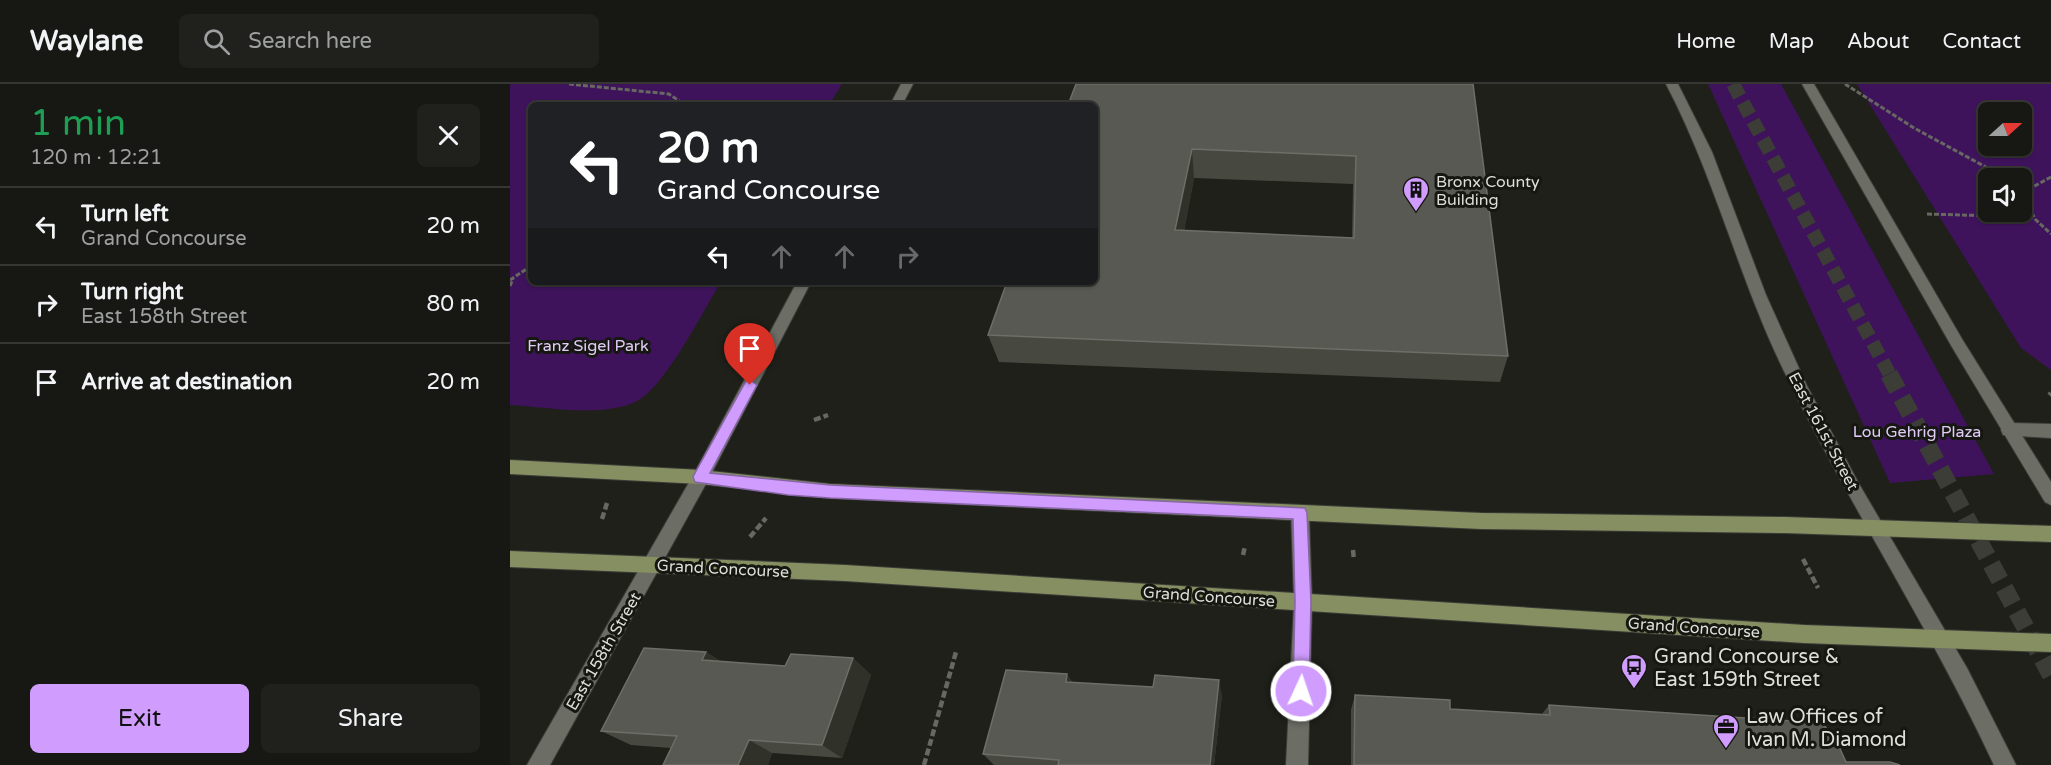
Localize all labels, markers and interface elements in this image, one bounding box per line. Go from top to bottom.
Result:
search box [179,14,599,68]
text: Waylane [30,24,143,58]
icon: search [200,25,233,58]
text: Search here [248,28,372,54]
text: Home [1676,29,1736,54]
text: Map [1769,29,1814,54]
text: About [1847,29,1909,54]
text: Contact [1942,29,2021,54]
text: 1 min [30,102,126,145]
north arrow [1978,102,2032,156]
map controls [1978,102,2032,222]
button: close [417,104,480,167]
text: 20 m [657,123,759,174]
icon: left [558,126,636,204]
text: 120 m · 12:21 [30,146,162,170]
button: sound [1978,168,2032,222]
place label: Bronx County Building [1436,172,1540,210]
text: Grand Concourse [657,174,880,207]
building icon: Bronx County Building [1401,175,1431,213]
text: Turn left [81,201,169,227]
icon: left [30,210,63,243]
text: 20 m [426,213,480,239]
text: Grand Concourse [81,227,246,251]
icon: left [702,240,735,273]
icon: ahead [765,240,798,273]
icon: ahead [828,240,861,273]
icon: right [891,240,924,273]
text: Turn right [81,279,183,305]
icon: right [30,288,63,321]
text: 80 m [426,291,480,317]
text: East 158th Street [81,305,247,329]
pin [724,323,775,385]
icon: arrive [733,332,766,365]
park label: Franz Sigel Park [527,336,649,356]
icon: arrive [30,366,63,399]
text: Arrive at destination [81,369,292,395]
text: 20 m [426,369,480,395]
street label: East 161st Street [1784,369,1863,494]
park label: Lou Gehrig Plaza [1853,422,1981,442]
street label: Grand Concourse [656,556,790,582]
street label: Grand Concourse [1142,582,1276,612]
street label: East 158th Street [562,589,646,714]
street label: Grand Concourse [1627,613,1761,643]
place label: Grand Concourse & East 159th Street [1654,645,1839,692]
bus stop icon: Grand Concourse & East 159th Street [1619,652,1649,690]
position arrow [1269,659,1333,723]
button: Exit [30,684,249,753]
button: Share [261,684,480,753]
place label: Law Offices of Ivan M. Diamond [1746,705,1907,752]
office icon: Law Offices of Ivan M. Diamond [1711,712,1741,750]

